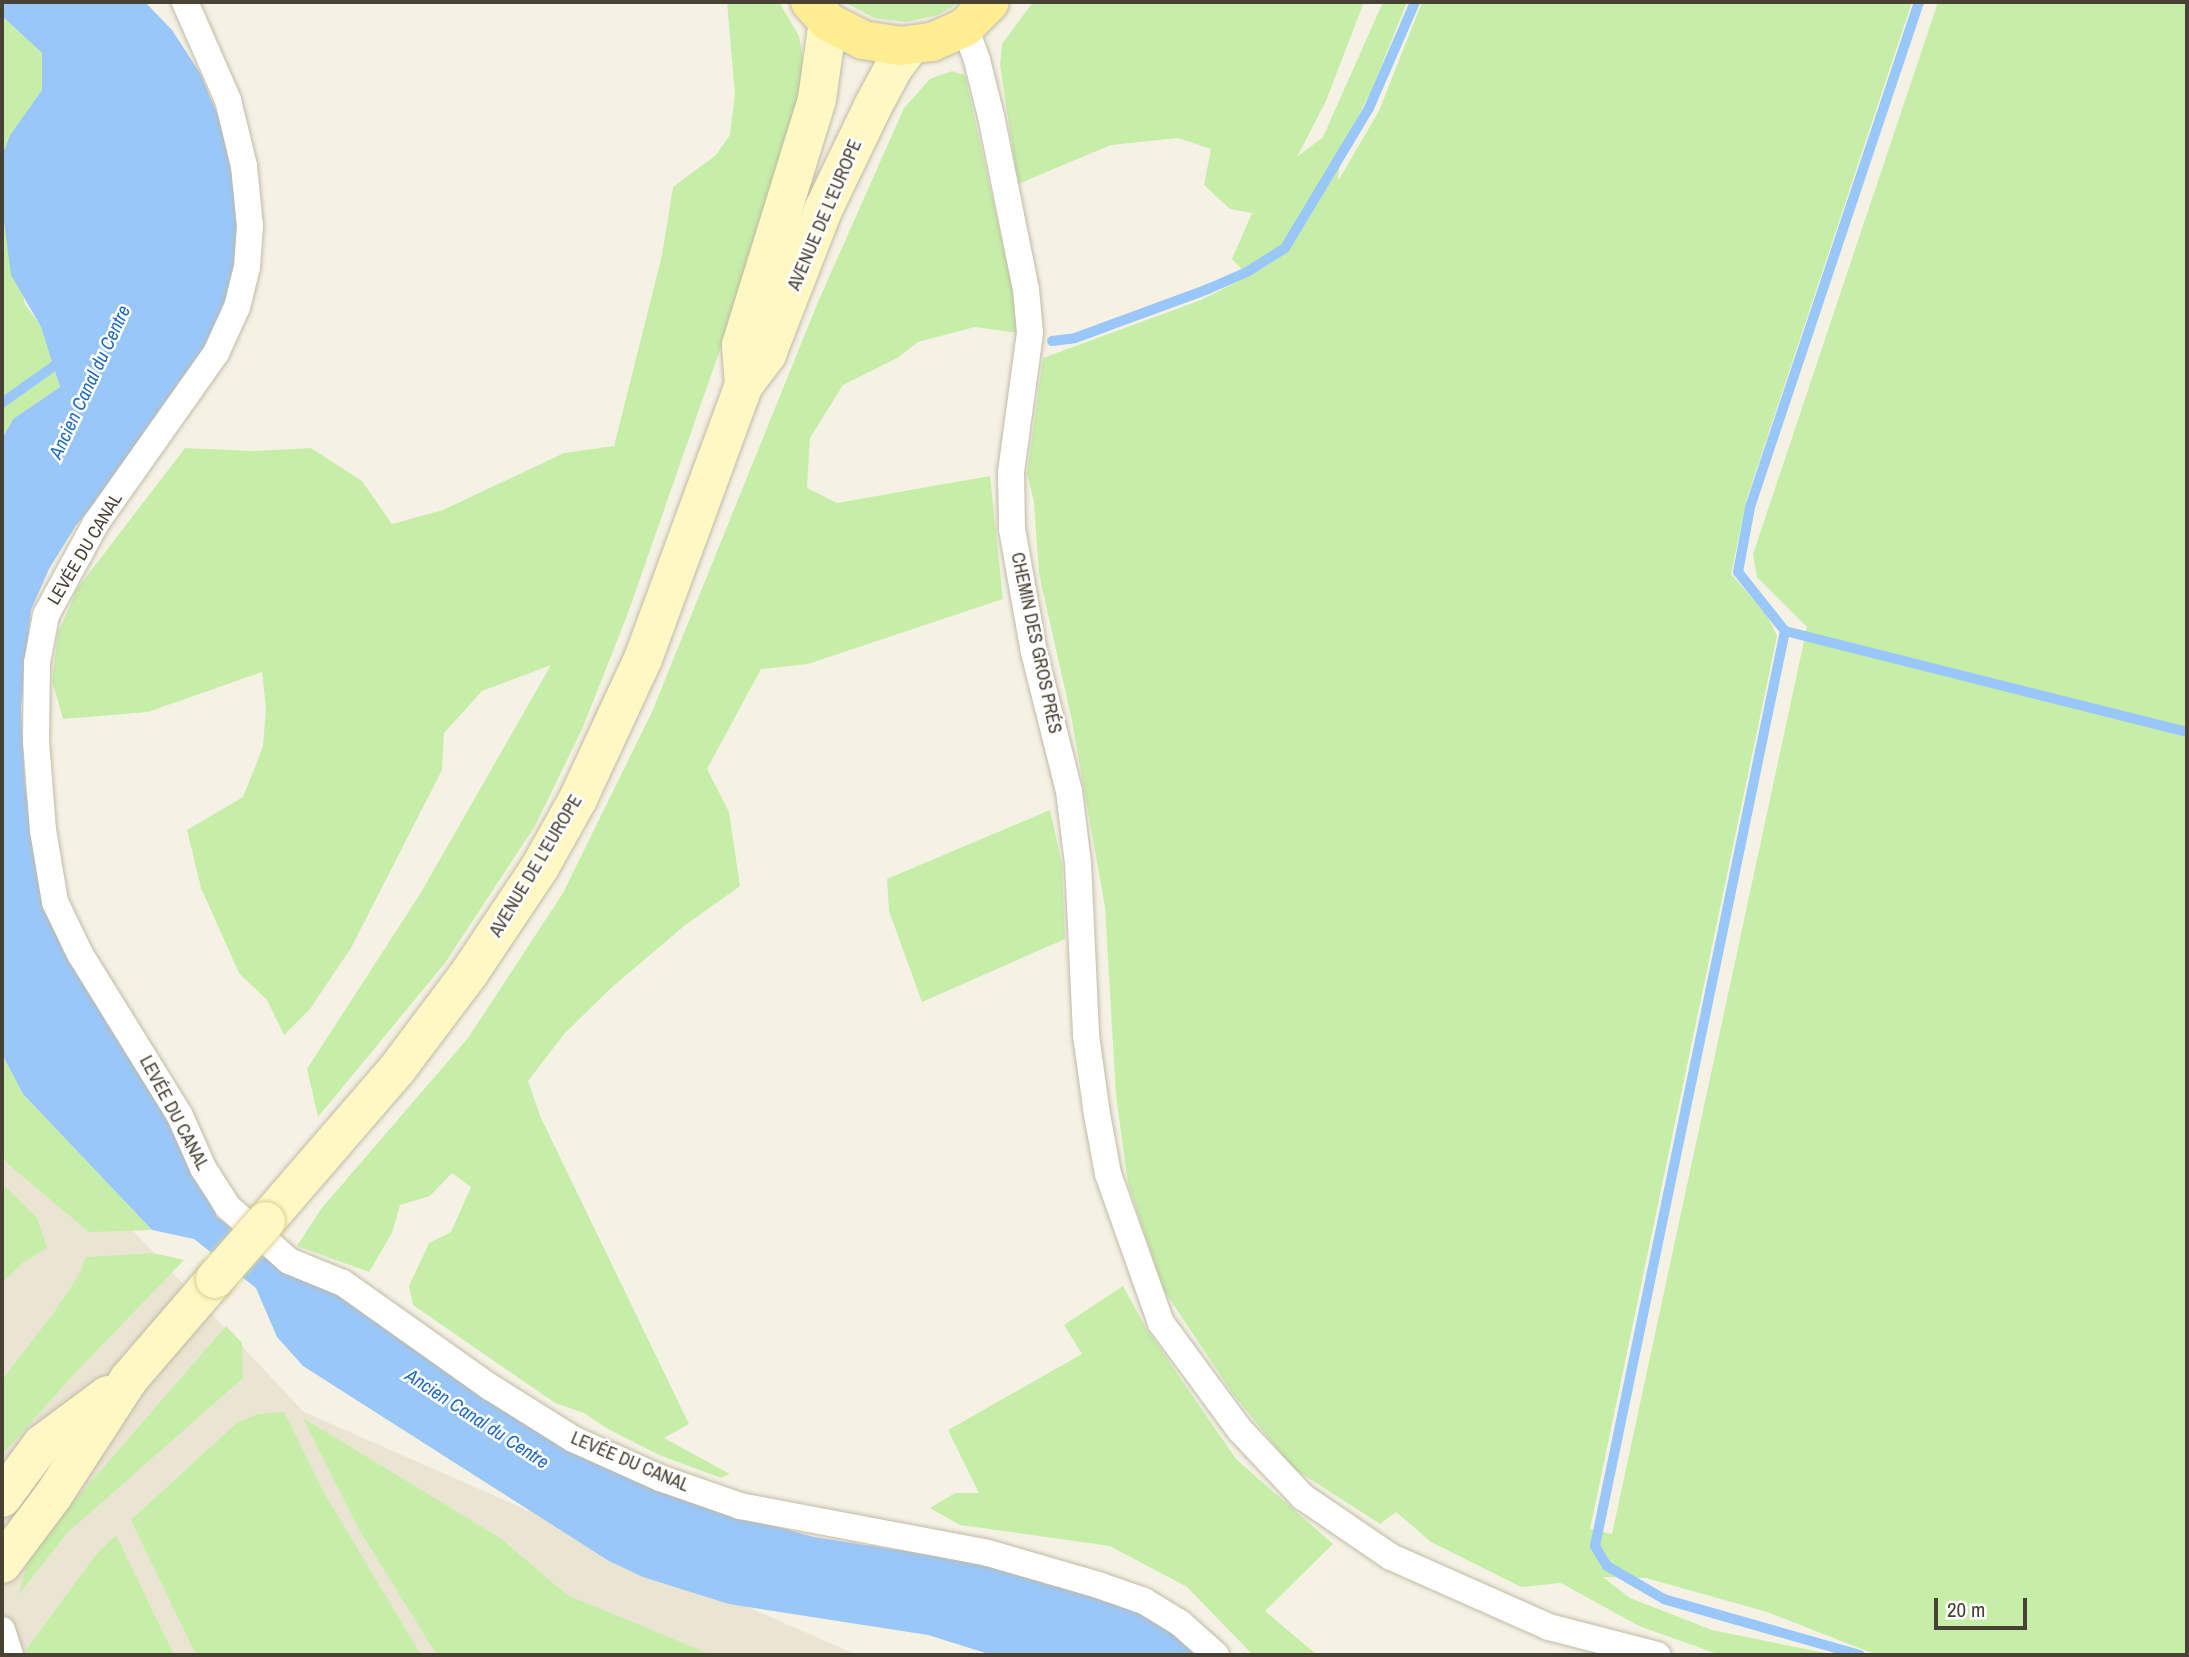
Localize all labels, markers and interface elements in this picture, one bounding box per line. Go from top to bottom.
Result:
street label: AVENUE DE L'EUROPE [783,136,867,294]
water label: Ancien Canal du Centre [45,302,135,462]
street label: LEVÉE DU CANAL [43,489,127,609]
street label: CHEMIN DES GROS PRÉS [1006,551,1066,735]
street label: AVENUE DE L'EUROPE [485,791,587,941]
street label: LEVÉE DU CANAL [135,1052,213,1174]
water label: Ancien Canal du Centre [401,1364,553,1474]
street label: LEVÉE DU CANAL [568,1427,692,1497]
scale bar [1937,1584,2030,1628]
text: 20 m [1947,1595,1985,1624]

